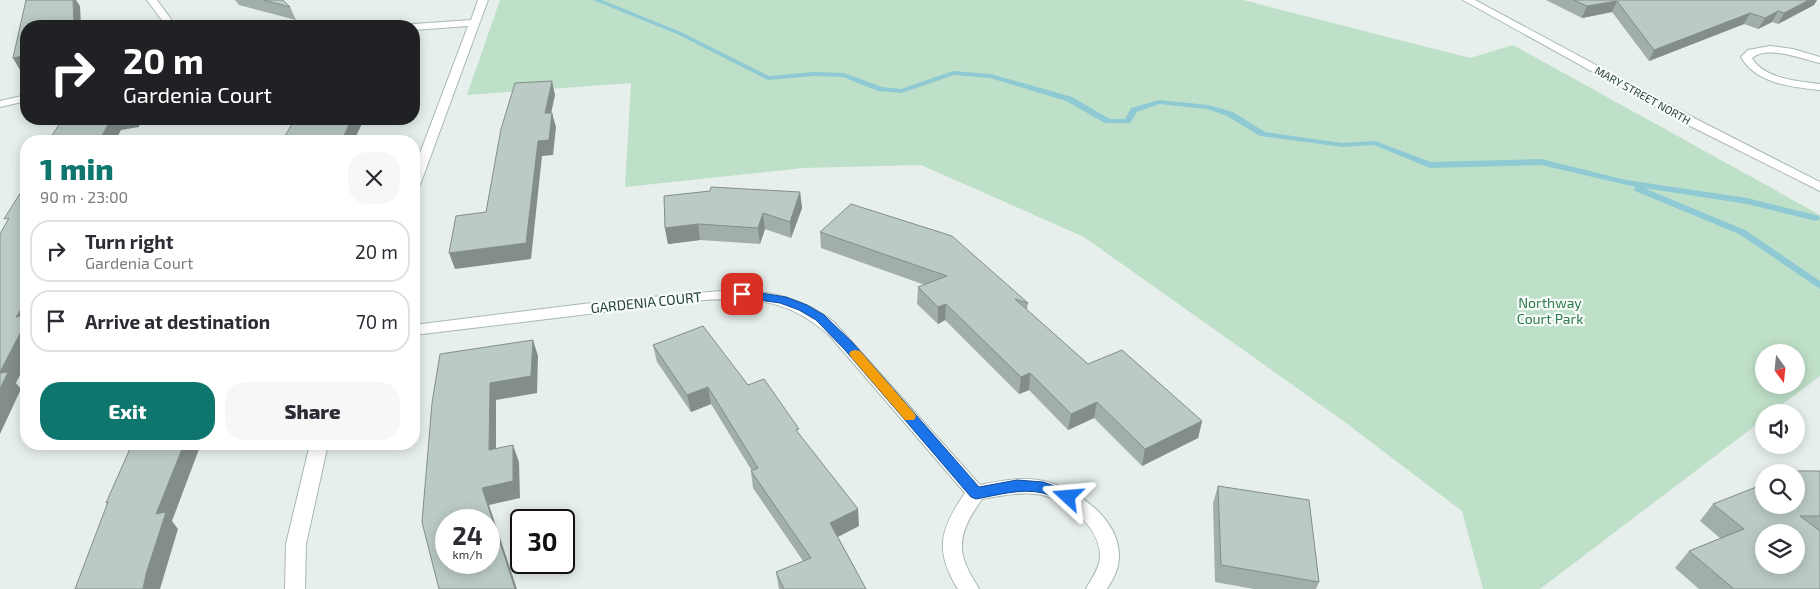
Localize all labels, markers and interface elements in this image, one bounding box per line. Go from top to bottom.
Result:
text: 20 m [123,39,204,81]
icon: right [40,40,105,105]
street label: MARY STREET NORTH [1593,63,1693,127]
text: Gardenia Court [123,81,272,107]
text: 1 min [40,150,114,186]
button: close [348,152,400,204]
text: 90 m · 23:00 [40,187,128,206]
text: Turn right [85,230,173,253]
icon: right [42,237,70,265]
text: 20 m [355,240,398,263]
text: Gardenia Court [85,253,193,272]
pin [721,273,763,315]
icon: arrive [728,280,756,308]
street label: GARDENIA COURT [590,288,702,316]
park label: Northway Court Park [1517,294,1583,327]
icon: arrive [42,307,70,335]
text: Arrive at destination [85,310,270,333]
text: 70 m [356,310,398,333]
north arrow [1755,344,1805,394]
map controls [1755,344,1805,574]
button: Exit [40,382,215,440]
button: Share [225,382,400,440]
button: sound [1755,404,1805,454]
button: search [1755,464,1805,514]
position arrow [1041,470,1093,522]
speed limit sign: 30 [510,509,575,574]
text: 24 [452,520,483,550]
button: layers [1755,524,1805,574]
text: km/h [453,547,482,561]

